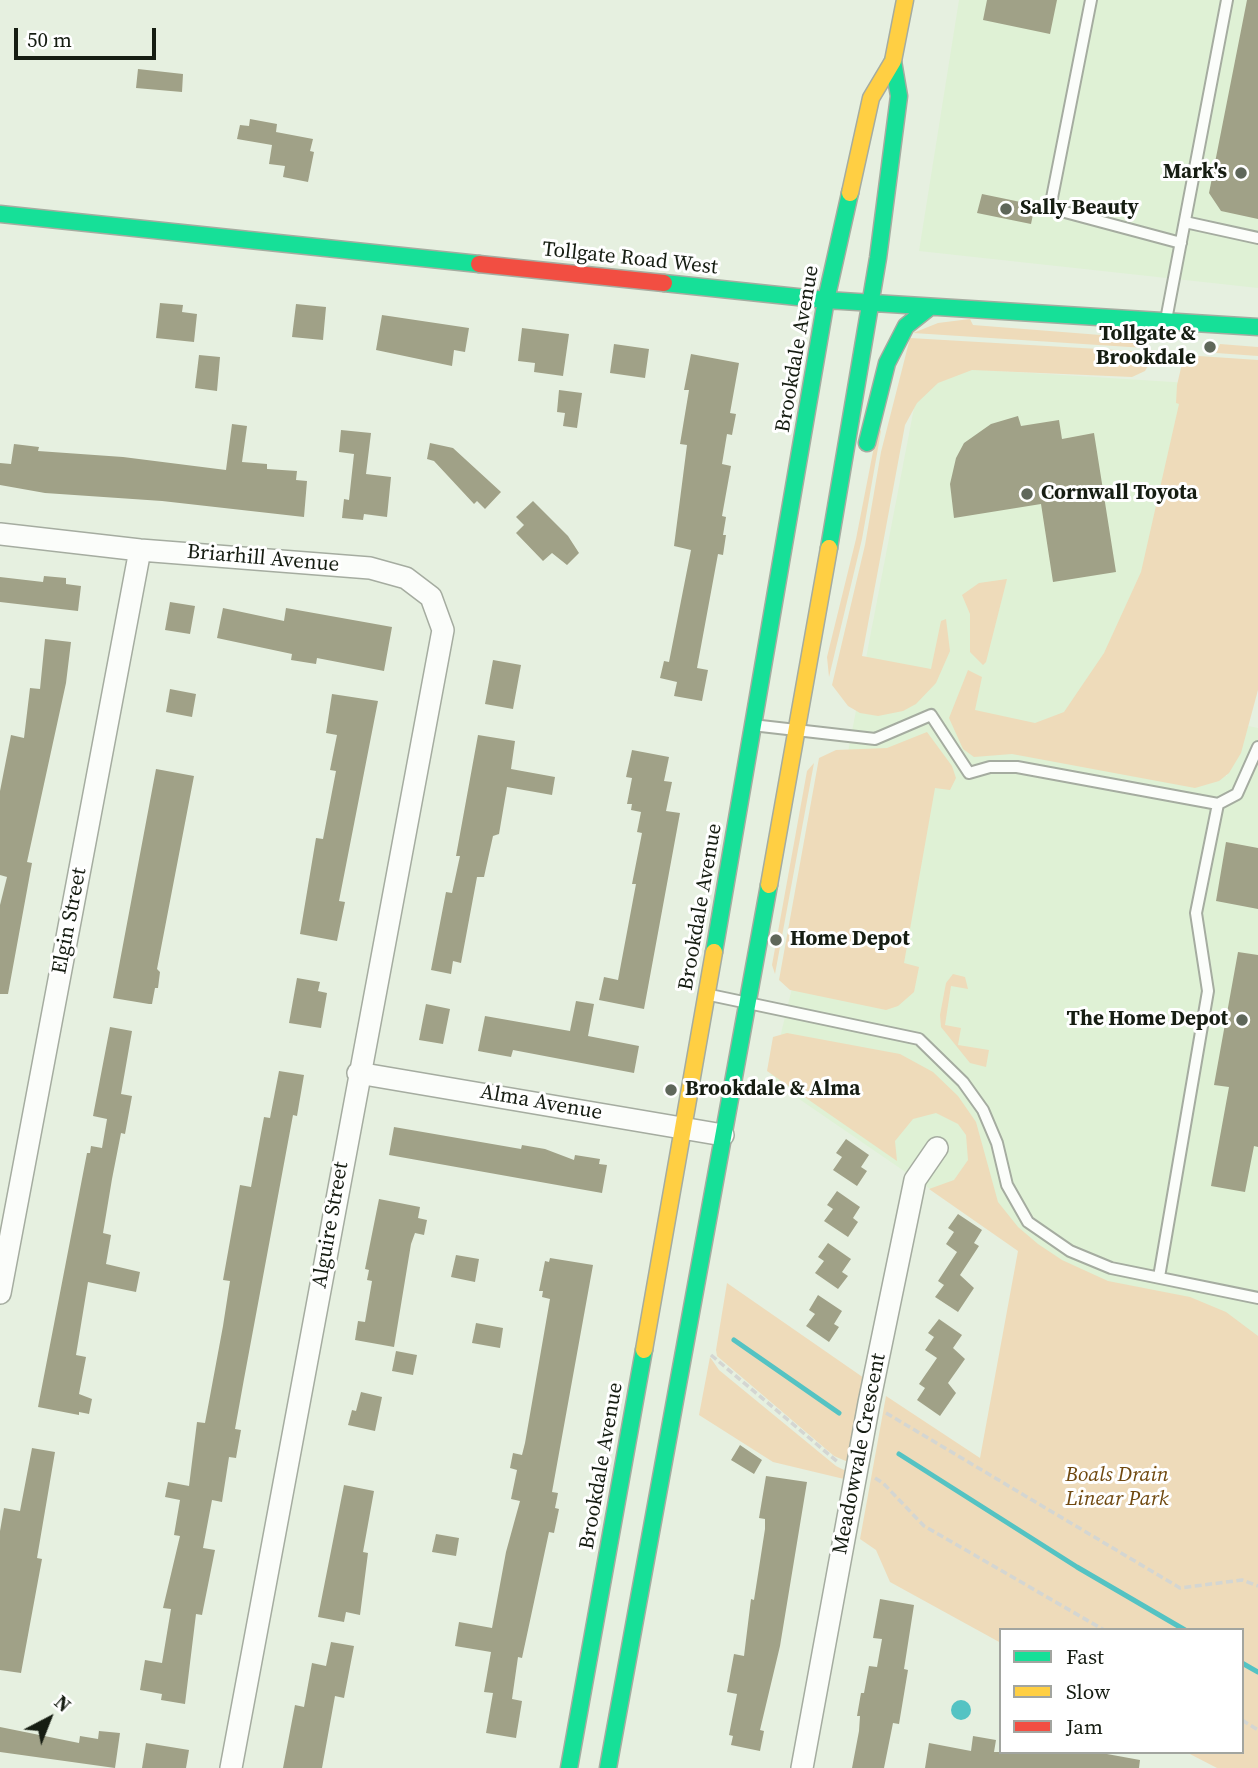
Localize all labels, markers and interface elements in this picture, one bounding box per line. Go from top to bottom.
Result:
scale bar [18,14,159,58]
text: 50 m [27,25,72,54]
place label: Mark's [1163,160,1227,186]
marker: Mark's [1233,165,1249,181]
place label: Sally Beauty [1020,196,1139,222]
marker: Sally Beauty [998,201,1014,217]
street label: Tollgate Road West [541,237,719,281]
street label: Brookdale Avenue [771,264,825,434]
place label: Tollgate & Brookdale [1096,322,1196,372]
marker: Tollgate & Brookdale [1202,339,1218,355]
place label: Cornwall Toyota [1041,481,1198,507]
marker: Cornwall Toyota [1019,486,1035,502]
street label: Briarhill Avenue [186,540,340,578]
street label: Brookdale Avenue [674,822,728,992]
street label: Elgin Street [47,866,93,976]
place label: Home Depot [790,927,910,953]
marker: Home Depot [768,932,784,948]
place label: The Home Depot [1067,1007,1228,1033]
marker: The Home Depot [1234,1012,1250,1028]
place label: Brookdale & Alma [685,1077,860,1103]
street label: Alma Avenue [478,1080,604,1126]
marker: Brookdale & Alma [663,1082,679,1098]
street label: Alguire Street [307,1160,355,1290]
street label: Meadowvale Crescent [828,1351,892,1557]
street label: Brookdale Avenue [575,1381,629,1551]
park label: Boals Drain Linear Park [1065,1463,1169,1513]
legend [999,1628,1244,1754]
text: Fast [1066,1642,1104,1671]
text: Slow [1066,1677,1110,1706]
north arrow [14,1684,84,1754]
text: N [49,1689,77,1718]
text: Jam [1066,1712,1103,1741]

